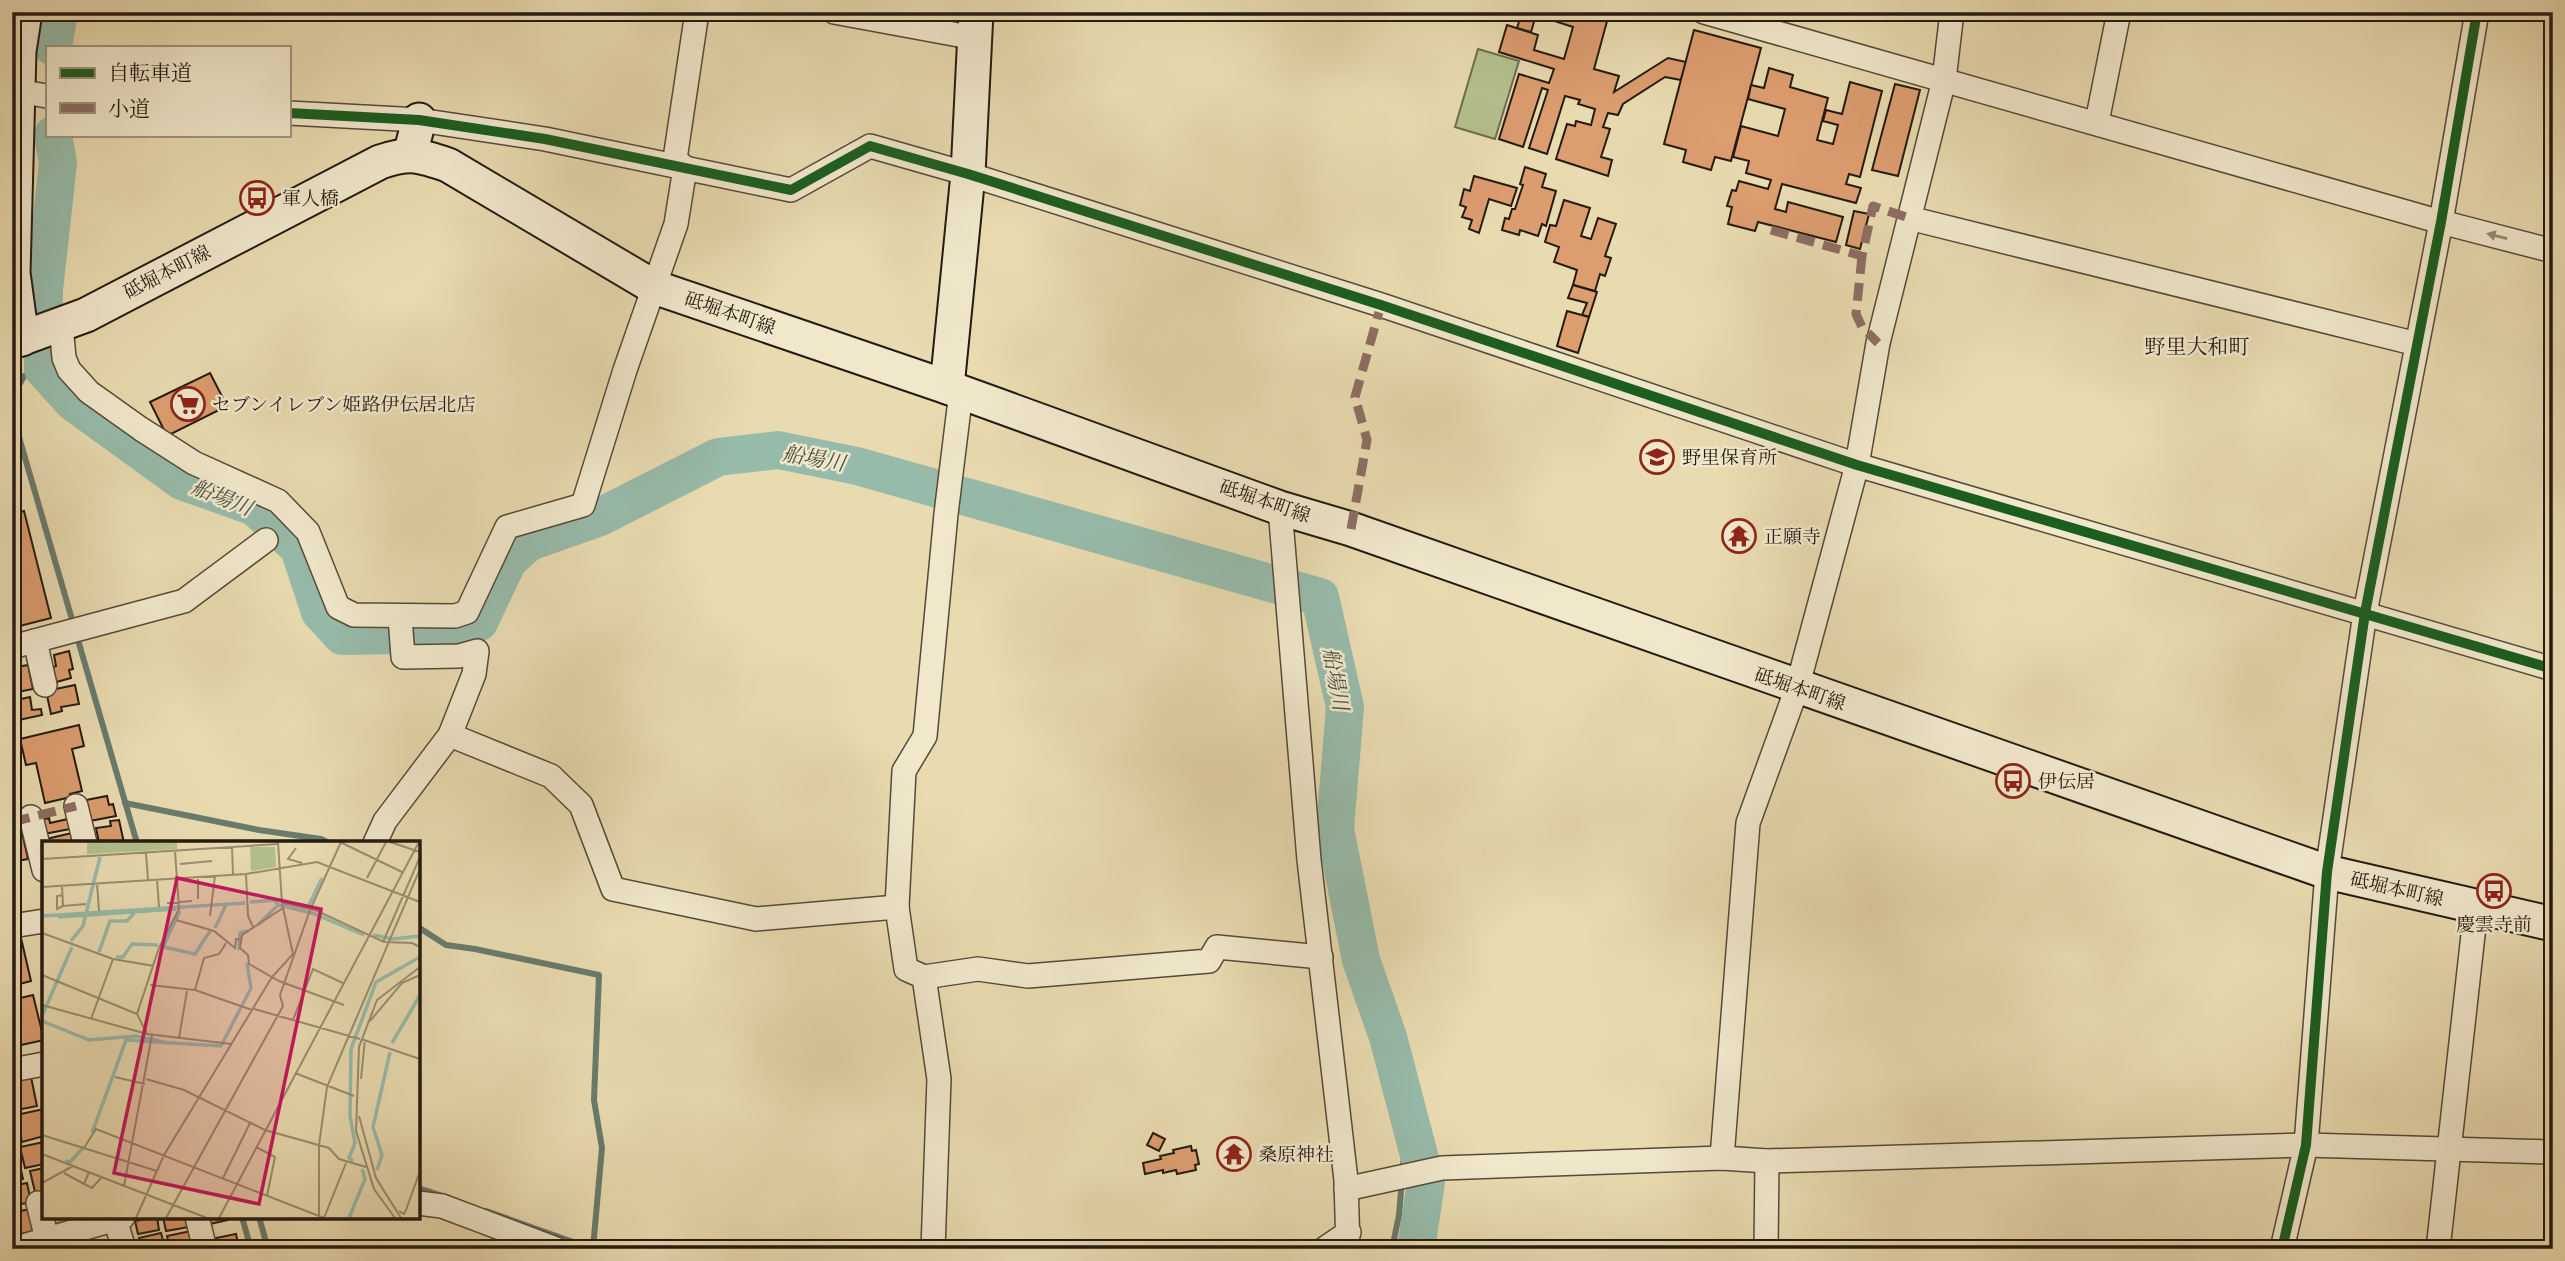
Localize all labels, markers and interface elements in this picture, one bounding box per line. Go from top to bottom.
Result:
legend [46,46,290,136]
text: 自転車道 [108,60,192,85]
text: 小道 [108,96,150,121]
bus stop icon: 軍人橋 [238,179,276,217]
place label: 軍人橋 [282,187,339,210]
one-way arrow [2486,230,2508,241]
street label: 砥堀本町線 [119,240,215,304]
street label: 砥堀本町線 [681,287,779,339]
district label: 野里大和町 [2145,334,2250,359]
supermarket icon: セブンイレブン姫路伊伝居北店 [169,385,207,423]
place label: セブンイレブン姫路伊伝居北店 [212,393,476,416]
school or university icon: 野里保育所 [1638,438,1676,476]
water label: 船場川 [781,440,849,476]
place label: 野里保育所 [1682,446,1777,469]
water label: 船場川 [188,474,258,521]
street label: 砥堀本町線 [1216,475,1314,527]
temple icon: 正願寺 [1720,517,1758,555]
place label: 正願寺 [1764,525,1821,548]
water label: 船場川 [1318,646,1354,714]
street label: 砥堀本町線 [1751,663,1849,715]
bus stop icon: 伊伝居 [1994,762,2032,800]
place label: 伊伝居 [2038,770,2095,793]
inset map [42,841,420,1219]
street label: 砥堀本町線 [2348,867,2446,911]
bus stop icon: 慶雲寺前 [2475,872,2513,910]
place label: 慶雲寺前 [2456,913,2532,936]
temple icon: 桑原神社 [1215,1135,1253,1173]
place label: 桑原神社 [1258,1143,1334,1166]

